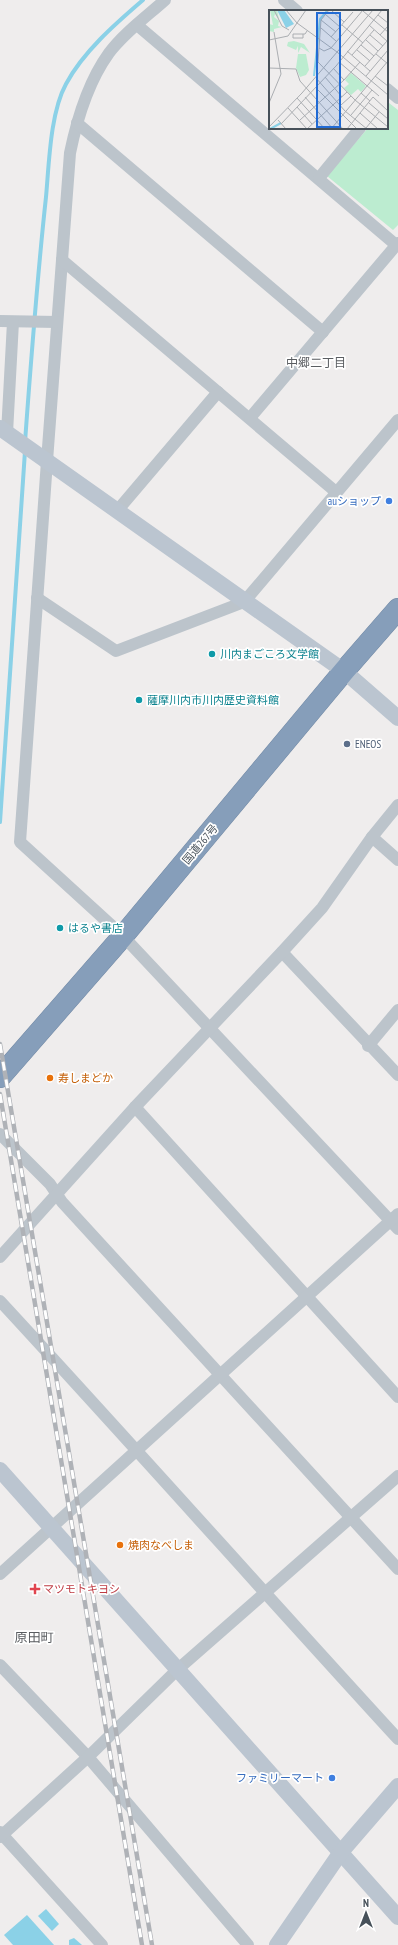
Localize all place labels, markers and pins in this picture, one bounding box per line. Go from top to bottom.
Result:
place label: auショップ [328,494,381,508]
marker: auショップ [384,496,394,506]
place label: 川内まごころ文学館 [220,647,319,661]
marker: 川内まごころ文学館 [207,649,217,659]
place label: 薩摩川内市川内歴史資料館 [147,693,279,707]
marker: 薩摩川内市川内歴史資料館 [134,695,144,705]
place label: ENEOS [355,737,381,751]
marker: ENEOS [342,739,352,749]
place label: はるや書店 [68,921,123,935]
marker: はるや書店 [55,923,65,933]
place label: 寿しまどか [58,1071,113,1085]
marker: 寿しまどか [45,1073,55,1083]
place label: 焼肉なべしま [128,1538,194,1552]
marker: 焼肉なべしま [115,1540,125,1550]
place label: マツモトキヨシ [43,1582,120,1596]
marker: マツモトキヨシ [30,1584,40,1594]
place label: ファミリーマート [236,1771,324,1785]
marker: ファミリーマート [327,1773,337,1783]

